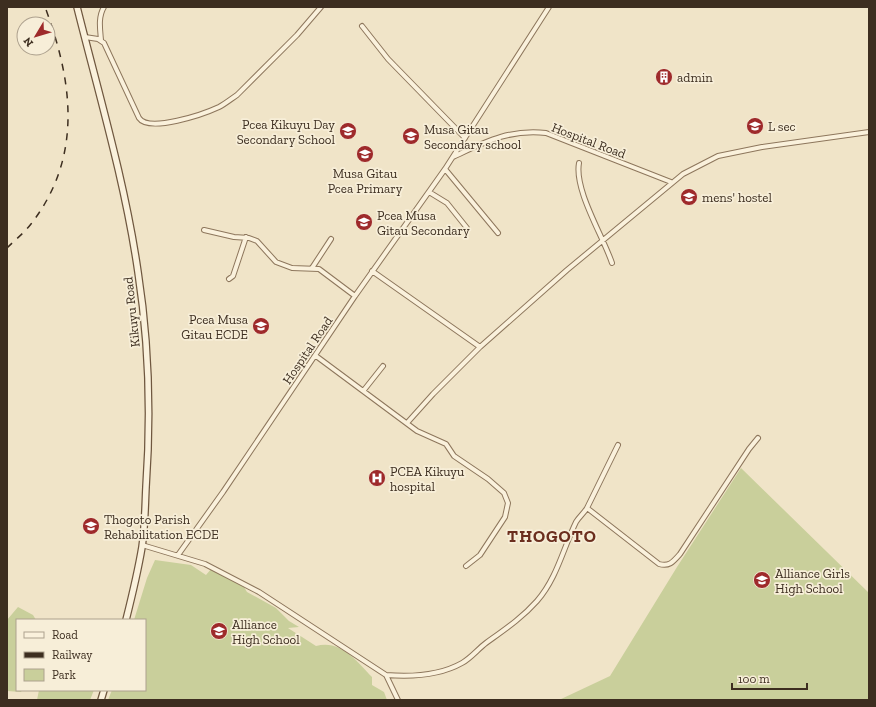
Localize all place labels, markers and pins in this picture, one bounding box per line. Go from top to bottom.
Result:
building icon: admin [654,67,674,87]
place label: admin [677,70,713,85]
school or university icon: L sec [745,116,765,136]
place label: Pcea Kikuyu Day Secondary School [237,117,336,147]
place label: L sec [768,119,796,134]
school or university icon: Pcea Kikuyu Day Secondary School [338,121,358,141]
place label: Musa Gitau Secondary school [424,122,522,152]
school or university icon: Musa Gitau Secondary school [401,126,421,146]
school or university icon: Musa Gitau Pcea Primary [355,144,375,164]
place label: Musa Gitau Pcea Primary [328,166,403,196]
school or university icon: mens' hostel [679,187,699,207]
place label: mens' hostel [702,190,772,205]
place label: Pcea Musa Gitau Secondary [377,208,470,238]
school or university icon: Pcea Musa Gitau Secondary [354,212,374,232]
place label: Pcea Musa Gitau ECDE [181,312,249,342]
school or university icon: Pcea Musa Gitau ECDE [251,316,271,336]
place label: PCEA Kikuyu hospital [390,464,465,494]
hospital icon: PCEA Kikuyu hospital [367,468,387,488]
place label: Thogoto Parish Rehabilitation ECDE [104,512,219,542]
school or university icon: Thogoto Parish Rehabilitation ECDE [81,516,101,536]
place label: Alliance Girls High School [775,566,850,596]
school or university icon: Alliance Girls High School [752,570,772,590]
place label: Alliance High School [232,617,300,647]
school or university icon: Alliance High School [209,621,229,641]

